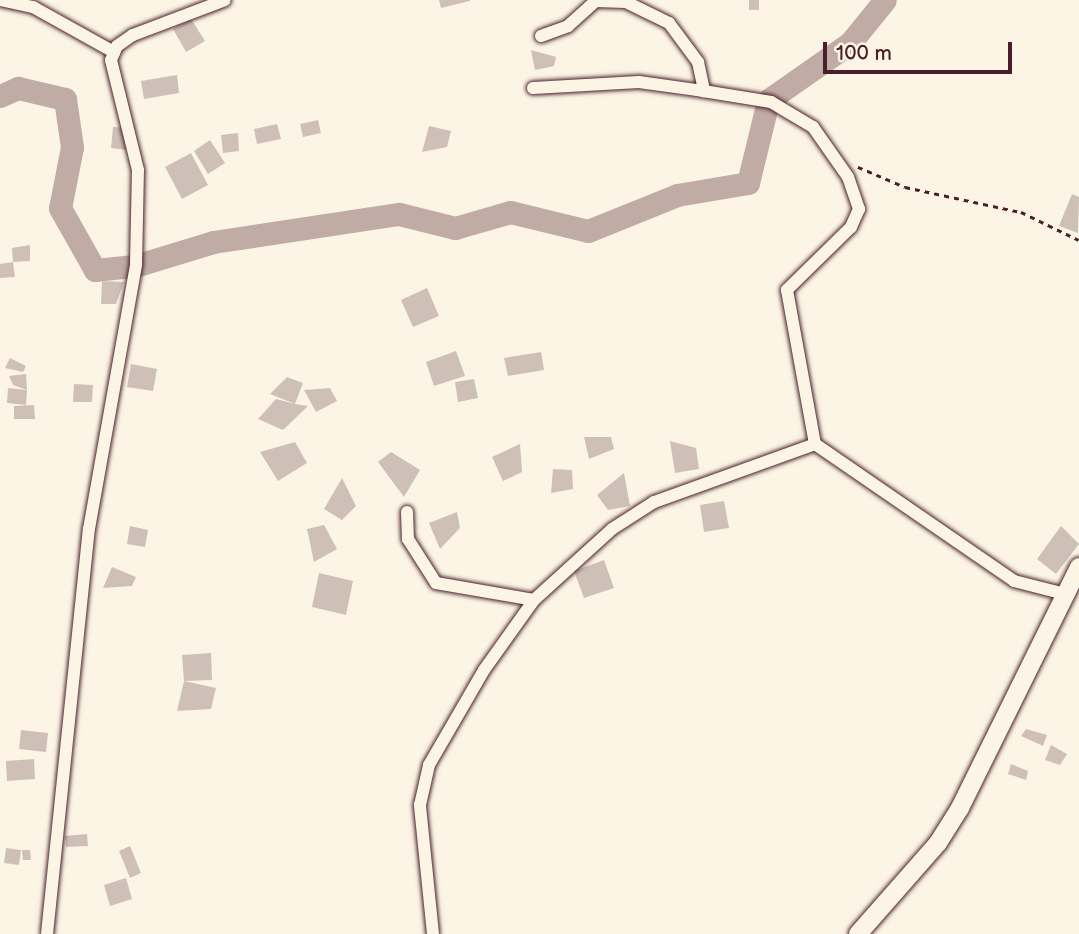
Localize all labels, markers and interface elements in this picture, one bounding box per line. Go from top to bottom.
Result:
scale bar [827,28,1016,72]
text: 100 m [836,41,892,66]

